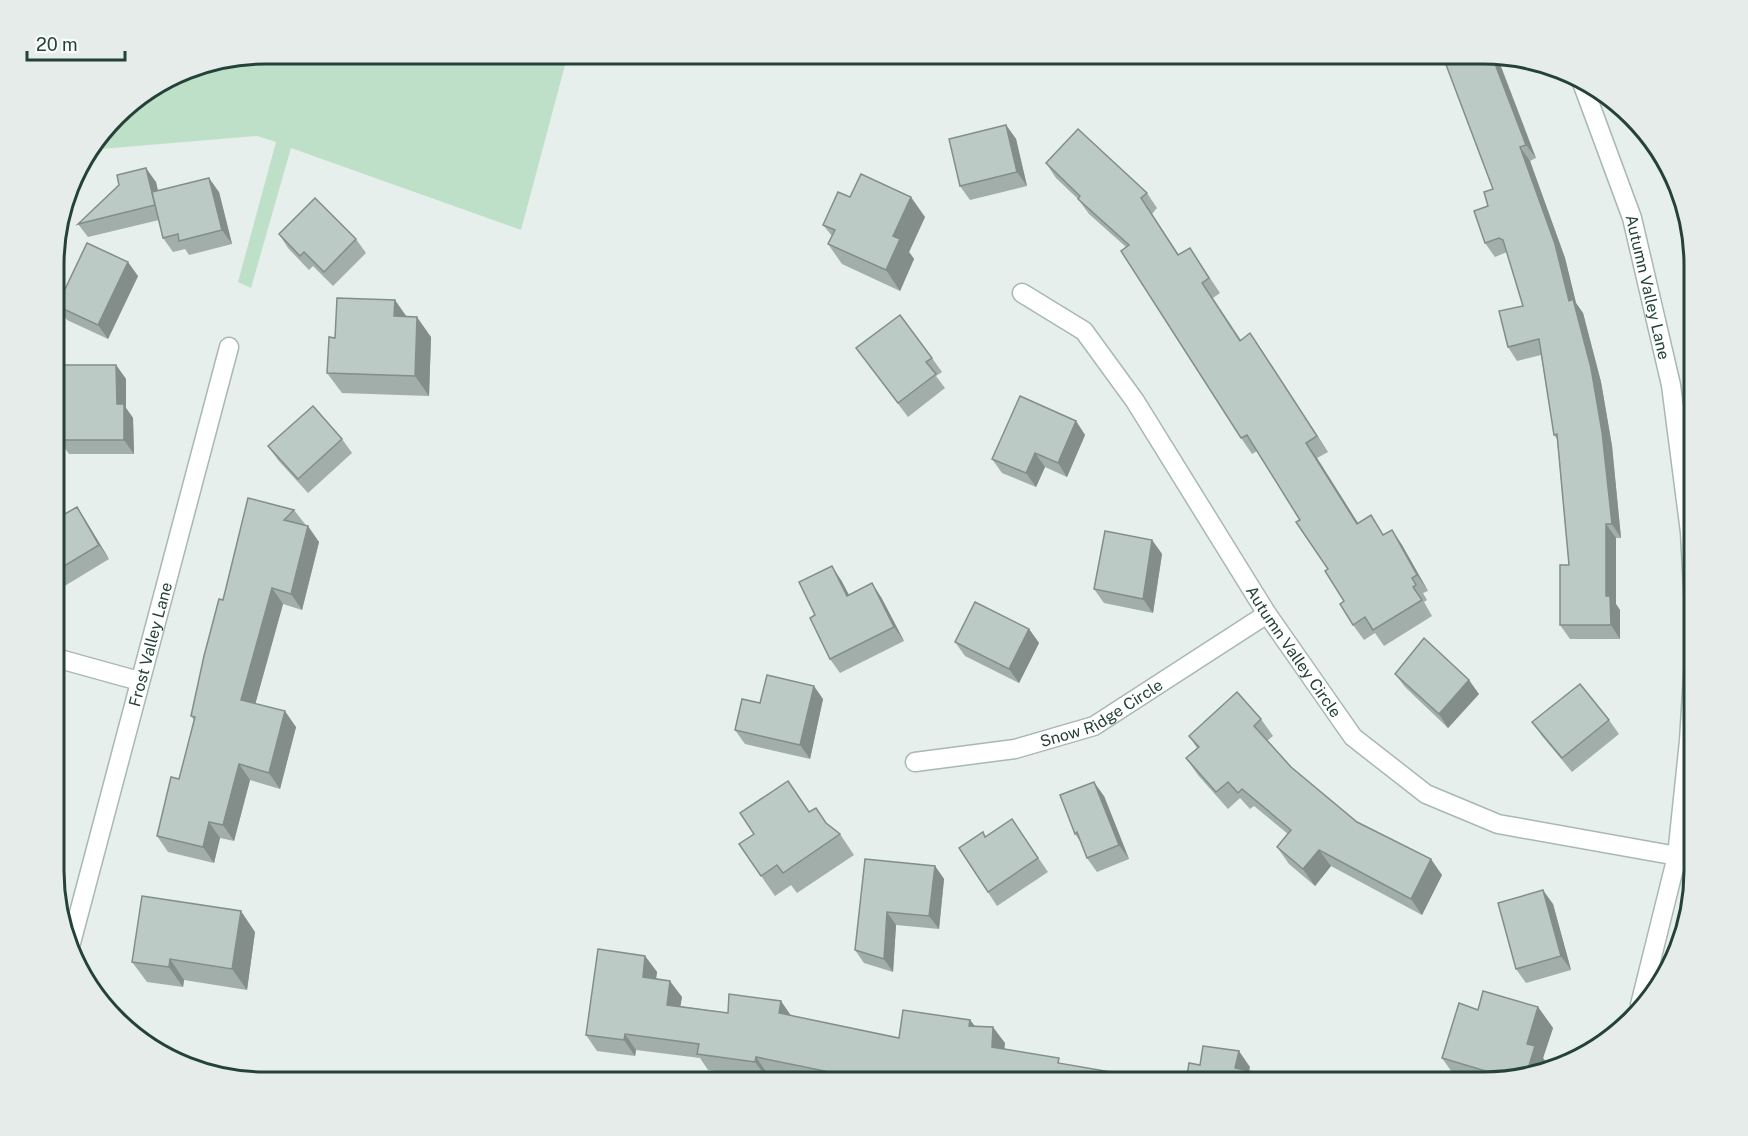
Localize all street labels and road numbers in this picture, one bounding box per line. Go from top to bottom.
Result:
street label: Autumn Valley Lane [1622,213,1674,361]
street label: Frost Valley Lane [125,580,176,709]
street label: Autumn Valley Circle [1242,582,1345,721]
street label: Snow Ridge Circle [1038,675,1166,751]

